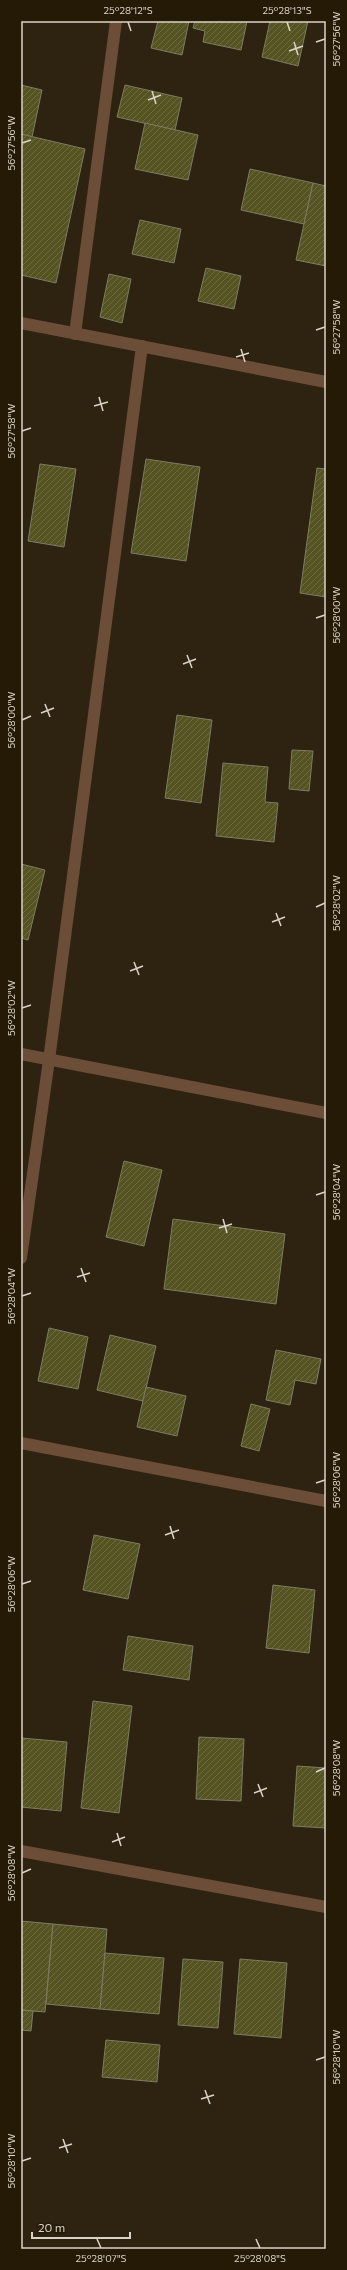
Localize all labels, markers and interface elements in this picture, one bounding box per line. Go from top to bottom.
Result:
text: 25°28'12"S [103,4,153,16]
text: 25°28'13"S [262,4,312,16]
text: 56°27'56"W [330,11,342,67]
text: 56°27'56"W [5,115,17,171]
text: 56°27'58"W [330,299,342,355]
text: 56°27'58"W [5,403,17,459]
text: 56°28'00"W [330,586,342,644]
text: 56°28'00"W [5,691,17,749]
text: 56°28'02"W [330,875,342,931]
text: 56°28'02"W [5,980,17,1036]
text: 56°28'04"W [330,1164,342,1220]
text: 56°28'04"W [5,1268,17,1324]
text: 56°28'06"W [330,1452,342,1508]
text: 56°28'06"W [5,1556,17,1612]
text: 56°28'08"W [330,1740,342,1796]
text: 56°28'08"W [5,1845,17,1901]
text: 56°28'10"W [330,2030,342,2084]
text: 56°28'10"W [5,2134,17,2188]
scale bar [32,2214,130,2240]
text: 20 m [38,2220,65,2234]
text: 25°28'07"S [76,2252,127,2264]
text: 25°28'08"S [234,2252,286,2264]

